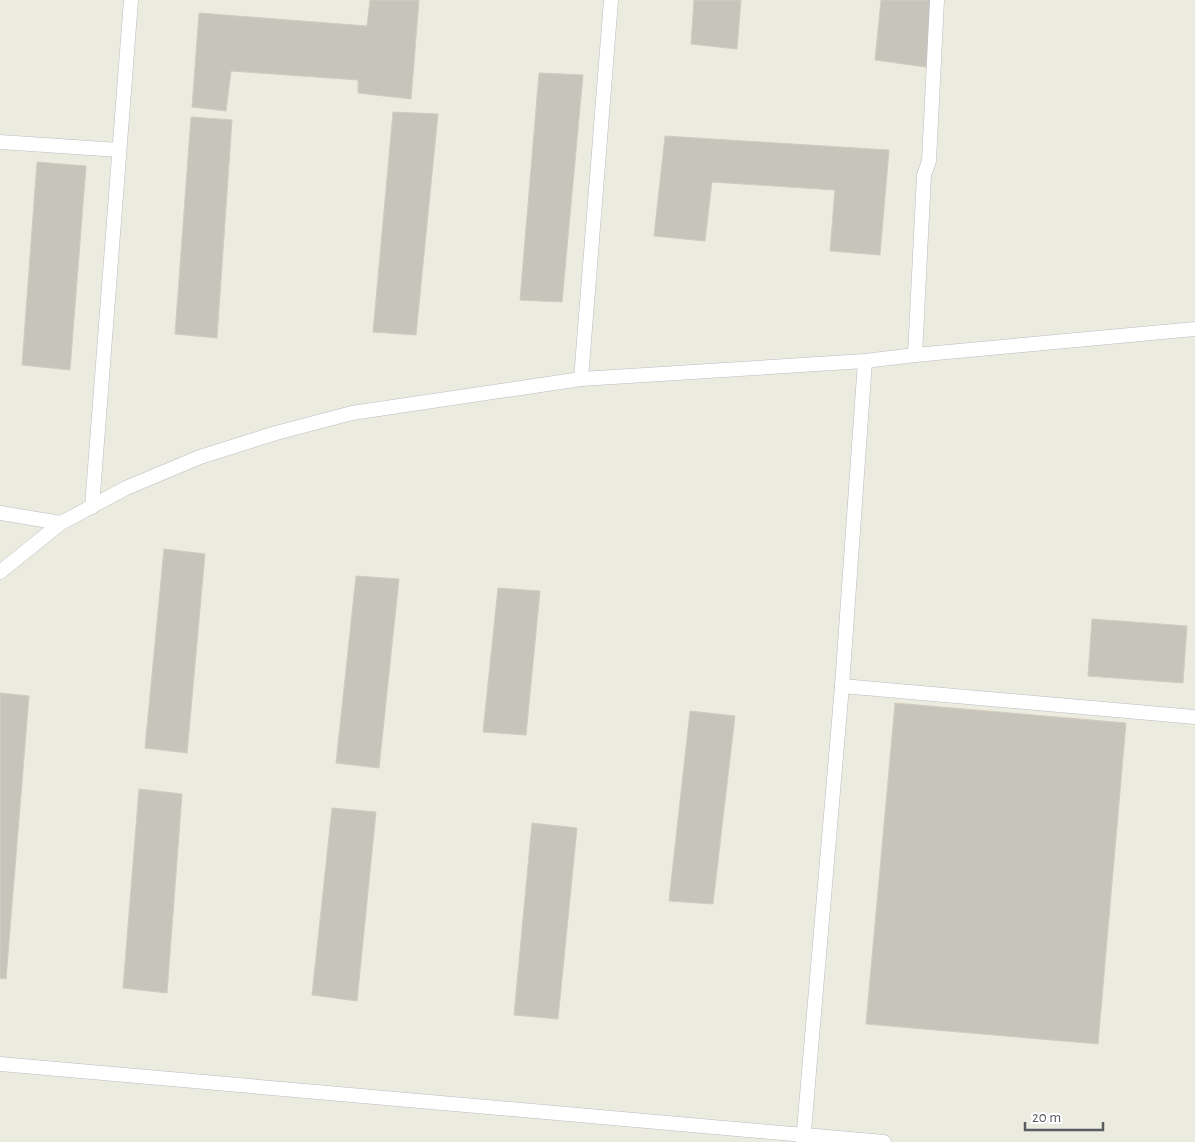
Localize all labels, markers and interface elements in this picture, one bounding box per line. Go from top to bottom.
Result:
scale bar [1025,1100,1102,1132]
text: 20 m [1032,1110,1061,1125]

